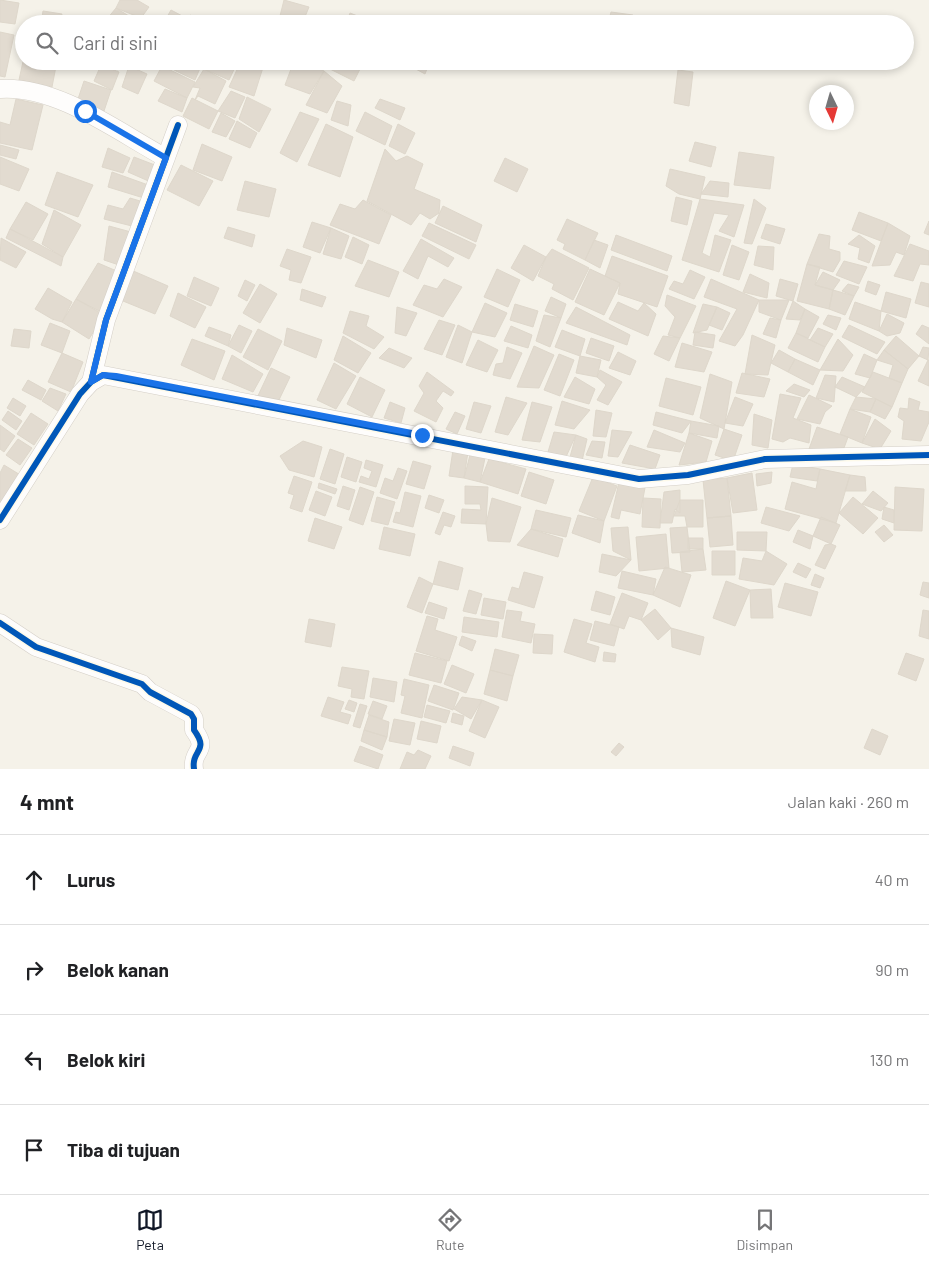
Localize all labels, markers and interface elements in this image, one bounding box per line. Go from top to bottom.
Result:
search box [15,15,914,70]
icon: search [33,29,61,57]
text: Cari di sini [73,31,158,54]
north arrow [809,85,854,130]
route start [74,100,97,123]
route end [411,424,434,447]
text: 4 mnt [20,789,74,814]
text: Jalan kaki · 260 m [788,792,909,811]
icon: ahead [20,866,48,894]
text: Lurus [67,868,115,891]
text: 40 m [875,870,909,889]
icon: right [20,956,48,984]
text: Belok kanan [67,958,169,981]
text: 90 m [875,960,909,979]
icon: left [20,1046,48,1074]
text: Belok kiri [67,1048,145,1071]
text: 130 m [870,1050,909,1069]
icon: arrive [20,1136,48,1164]
text: Tiba di tujuan [67,1138,180,1161]
tab: Peta [136,1206,164,1253]
tab: Rute [436,1206,464,1253]
tab: Disimpan [736,1206,793,1253]

